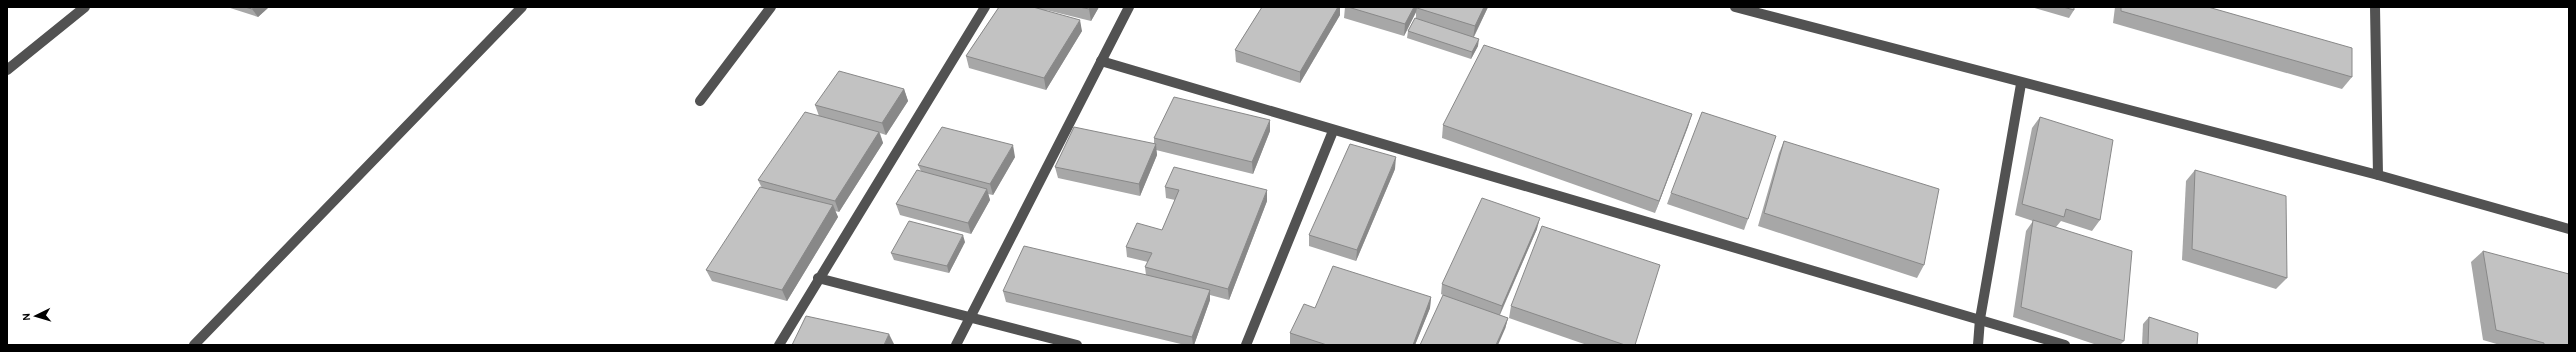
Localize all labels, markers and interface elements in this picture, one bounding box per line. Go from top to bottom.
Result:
north arrow [16,296,56,336]
text: N [20,312,33,321]

